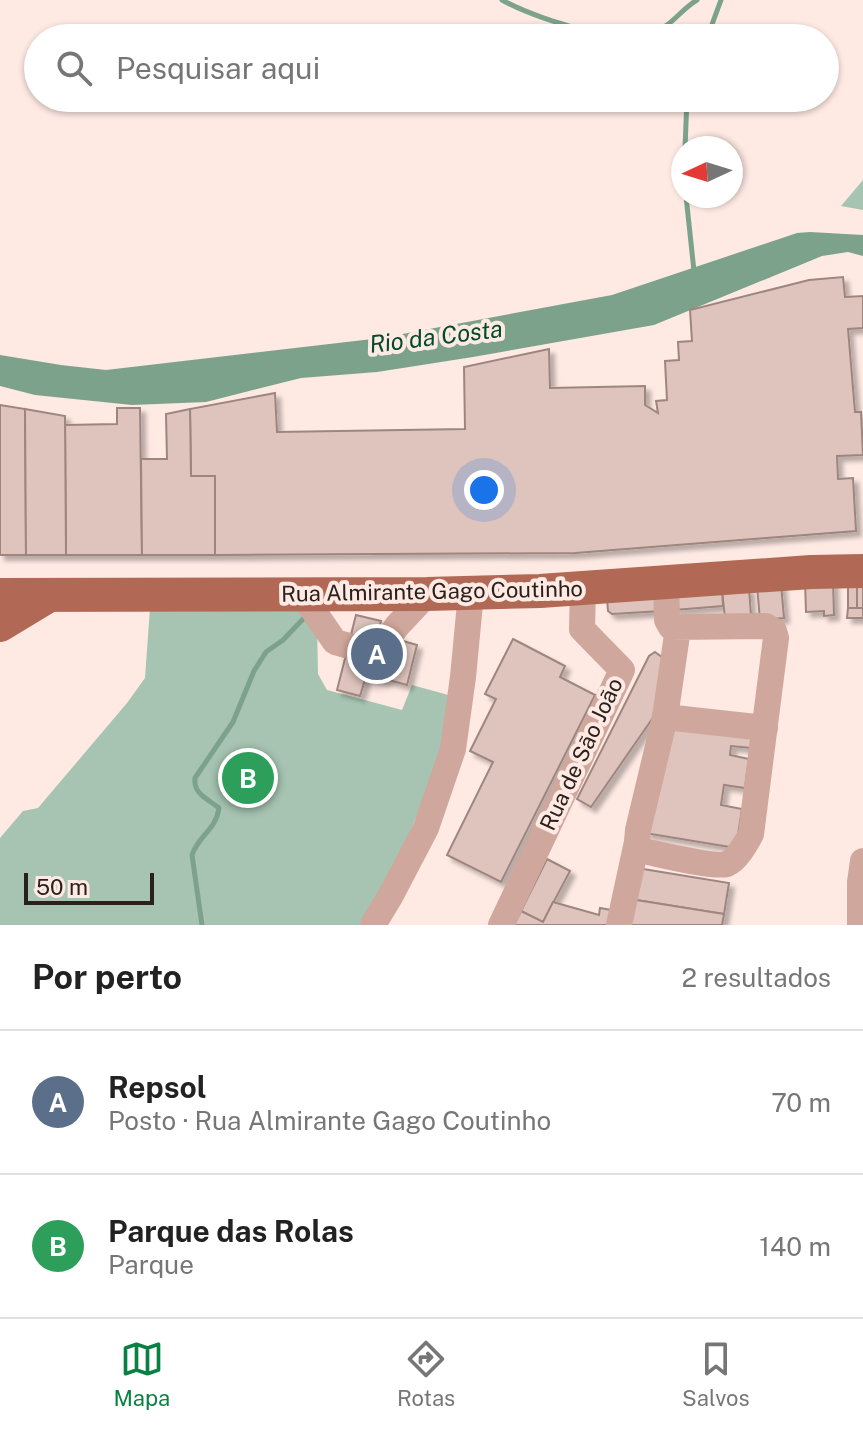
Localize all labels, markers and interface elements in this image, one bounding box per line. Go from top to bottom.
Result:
search box [24,24,839,112]
icon: search [52,46,96,90]
text: Pesquisar aqui [116,50,320,86]
north arrow [671,136,743,208]
water label: Rio da Costa [368,314,504,358]
your location [464,470,504,510]
street label: Rua Almirante Gago Coutinho [281,575,583,607]
pin: A [351,624,403,684]
street label: Rua de São João [534,674,628,834]
pin: B [222,748,274,808]
scale bar [24,869,154,905]
text: 50 m [36,874,88,900]
text: Por perto [32,957,182,997]
text: 2 resultados [682,962,831,993]
text: Repsol [108,1069,207,1105]
text: A [49,1087,67,1118]
text: 70 m [771,1087,831,1118]
text: Posto · Rua Almirante Gago Coutinho [108,1105,551,1136]
text: Parque das Rolas [108,1213,354,1249]
text: B [49,1231,67,1262]
text: 140 m [759,1231,831,1262]
text: Parque [108,1249,194,1280]
tab: Mapa [113,1337,170,1411]
tab: Rotas [397,1337,455,1411]
tab: Salvos [682,1337,750,1411]

